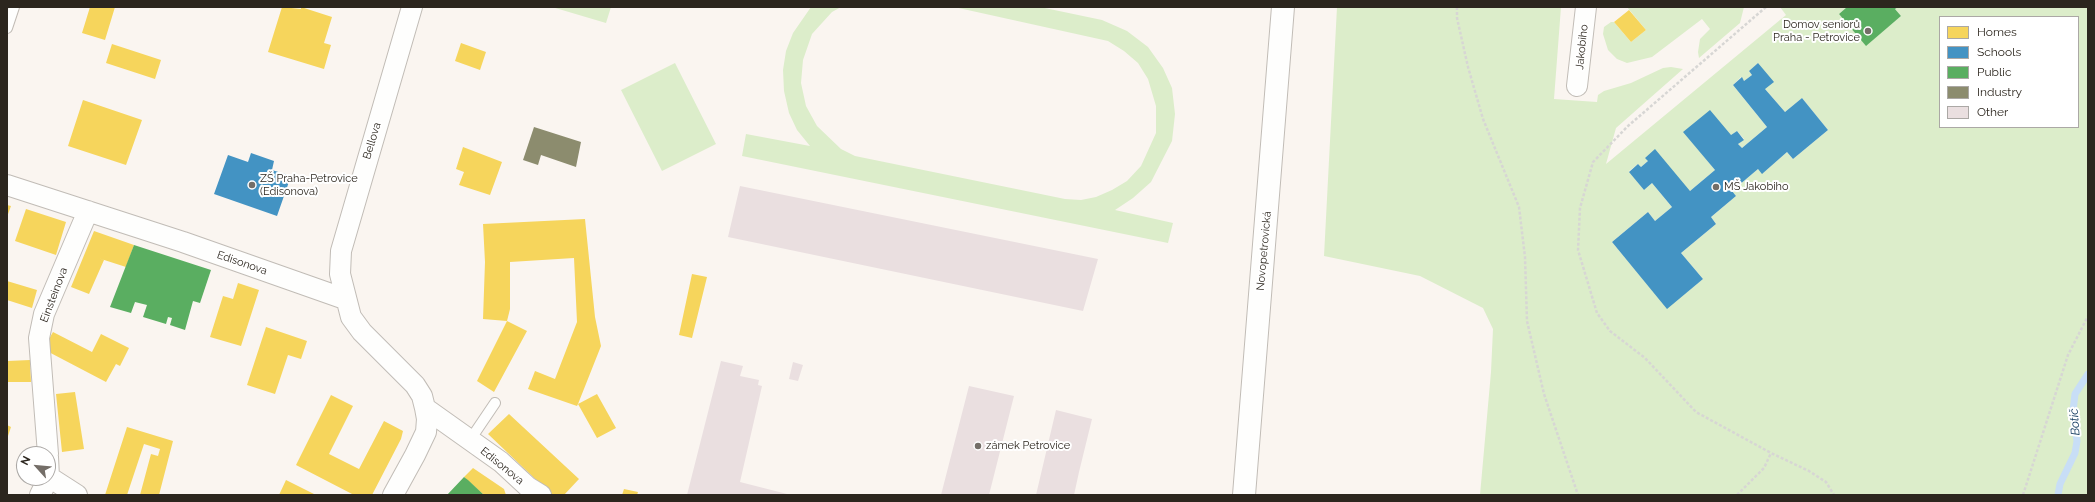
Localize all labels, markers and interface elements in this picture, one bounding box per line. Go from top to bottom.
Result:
legend [1939,16,2079,128]
place label: Domov seniorů Praha - Petrovice [1773,18,1860,44]
street label: Jakobiho [1573,24,1591,70]
text: Homes [1977,25,2017,39]
marker: Domov seniorů Praha - Petrovice [1863,26,1873,36]
text: Schools [1977,45,2021,59]
text: Public [1977,65,2011,79]
text: Industry [1977,85,2022,99]
text: Other [1977,105,2008,119]
street label: Bellova [360,121,384,161]
place label: ZŠ Praha-Petrovice (Edisonova) [260,172,358,198]
marker: ZŠ Praha-Petrovice (Edisonova) [247,180,257,190]
place label: MŠ Jakobiho [1724,180,1789,194]
marker: MŠ Jakobiho [1711,182,1721,192]
street label: Novopetrovická [1254,211,1274,291]
street label: Edisonova [215,248,269,278]
street label: Einsteinova [37,266,71,324]
water label: Botič [2067,408,2083,436]
place label: zámek Petrovice [986,439,1070,453]
marker: zámek Petrovice [973,441,983,451]
street label: Edisonova [478,444,526,488]
north arrow [16,446,56,486]
text: N [18,454,33,467]

